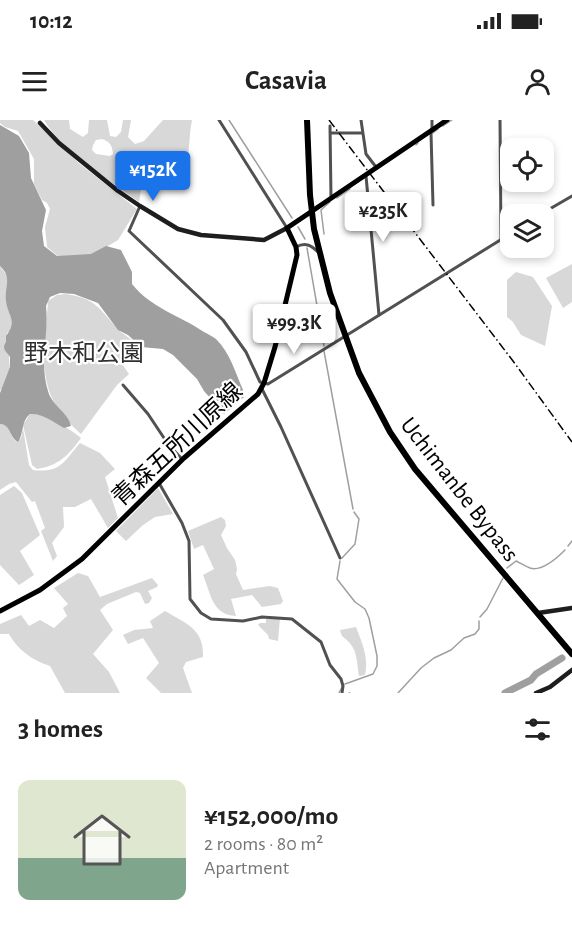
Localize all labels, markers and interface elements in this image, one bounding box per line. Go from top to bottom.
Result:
text: 10:12 [30,10,73,32]
icon: menu [18,65,51,98]
icon: person [521,65,554,98]
text: Casavia [245,67,327,94]
map controls [500,138,554,258]
button: locate [500,138,554,192]
pin: ¥152K [111,151,195,202]
text: ¥152K [129,160,177,180]
pin: ¥235K [341,192,425,243]
text: ¥235K [359,201,407,221]
button: layers [500,204,554,258]
pin: ¥99.3K [245,304,343,355]
text: ¥99.3K [267,313,321,333]
park label: 野木和公園 [24,341,144,366]
street label: 青森五所川原線 [107,377,247,511]
street label: Uchimanbe Bypass [396,413,523,566]
icon: filters [521,713,554,746]
text: 3 homes [18,716,103,742]
text: ¥152,000/mo [204,803,338,829]
icon: home [66,804,138,876]
text: 2 rooms · 80 m² [204,834,323,854]
text: Apartment [204,858,289,878]

